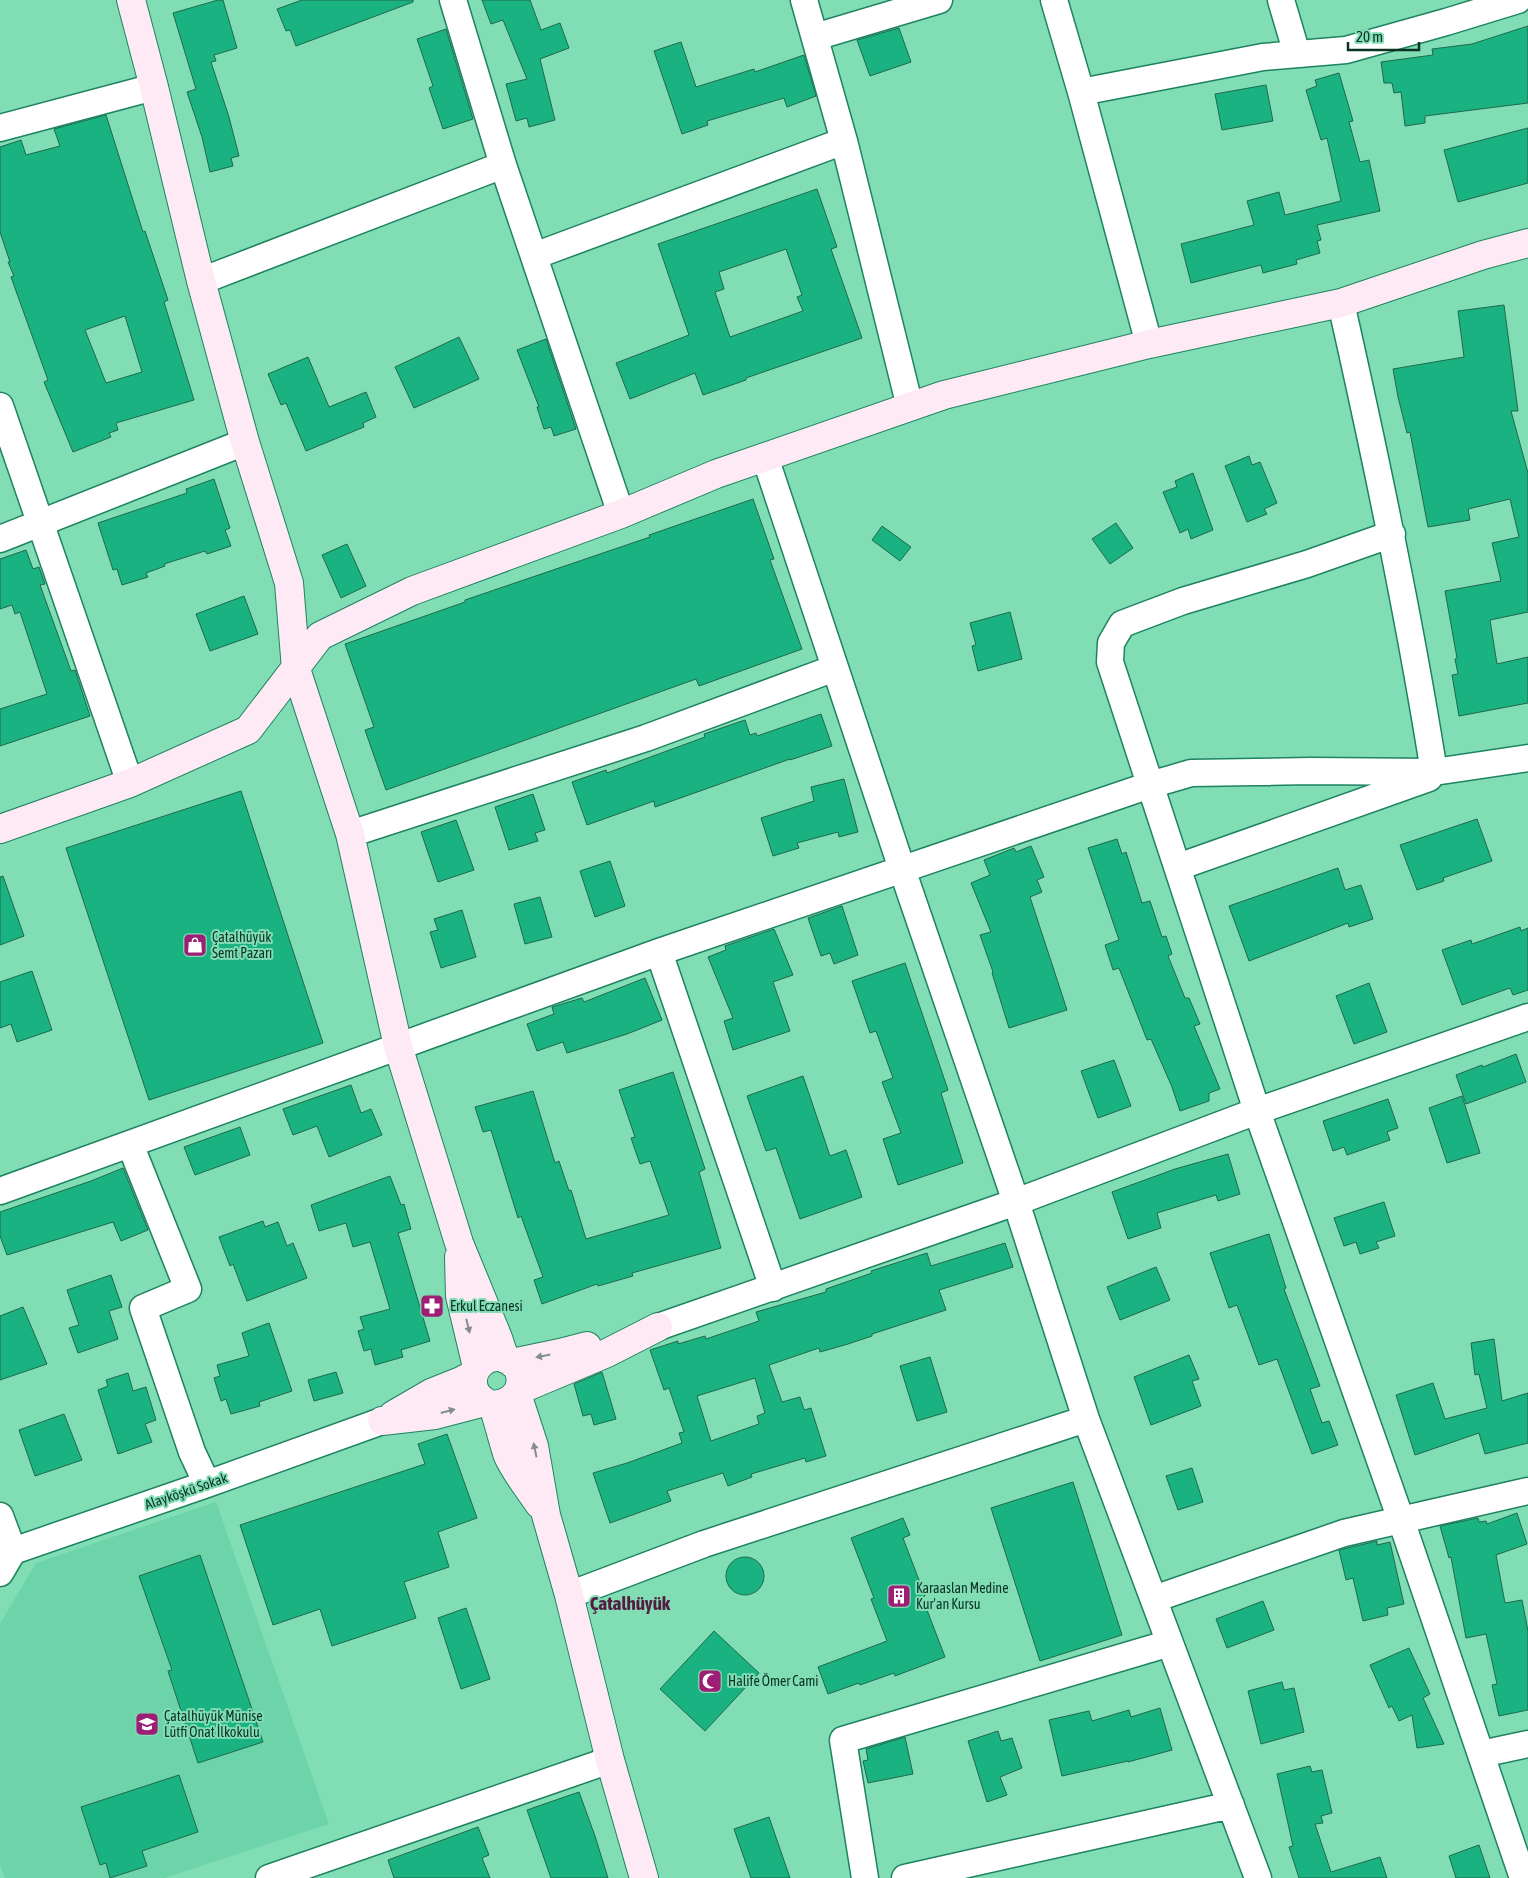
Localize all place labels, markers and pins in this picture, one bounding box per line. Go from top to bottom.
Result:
place label: Çatalhüyük Semt Pazarı [212,929,272,961]
shop icon: Çatalhüyük Semt Pazarı [182,932,208,958]
pharmacy icon: Erkul Eczanesi [419,1293,445,1319]
place label: Erkul Eczanesi [450,1298,523,1314]
place label: Karaaslan Medine Kur'an Kursu [916,1580,1009,1612]
building icon: Karaaslan Medine Kur'an Kursu [886,1583,912,1609]
mosque icon: Halife Ömer Cami [697,1668,723,1694]
place label: Halife Ömer Cami [728,1673,818,1689]
place label: Çatalhüyük Münise Lütfi Onat İlkokulu [164,1708,263,1740]
school or university icon: Çatalhüyük Münise Lütfi Onat İlkokulu [134,1711,160,1737]

